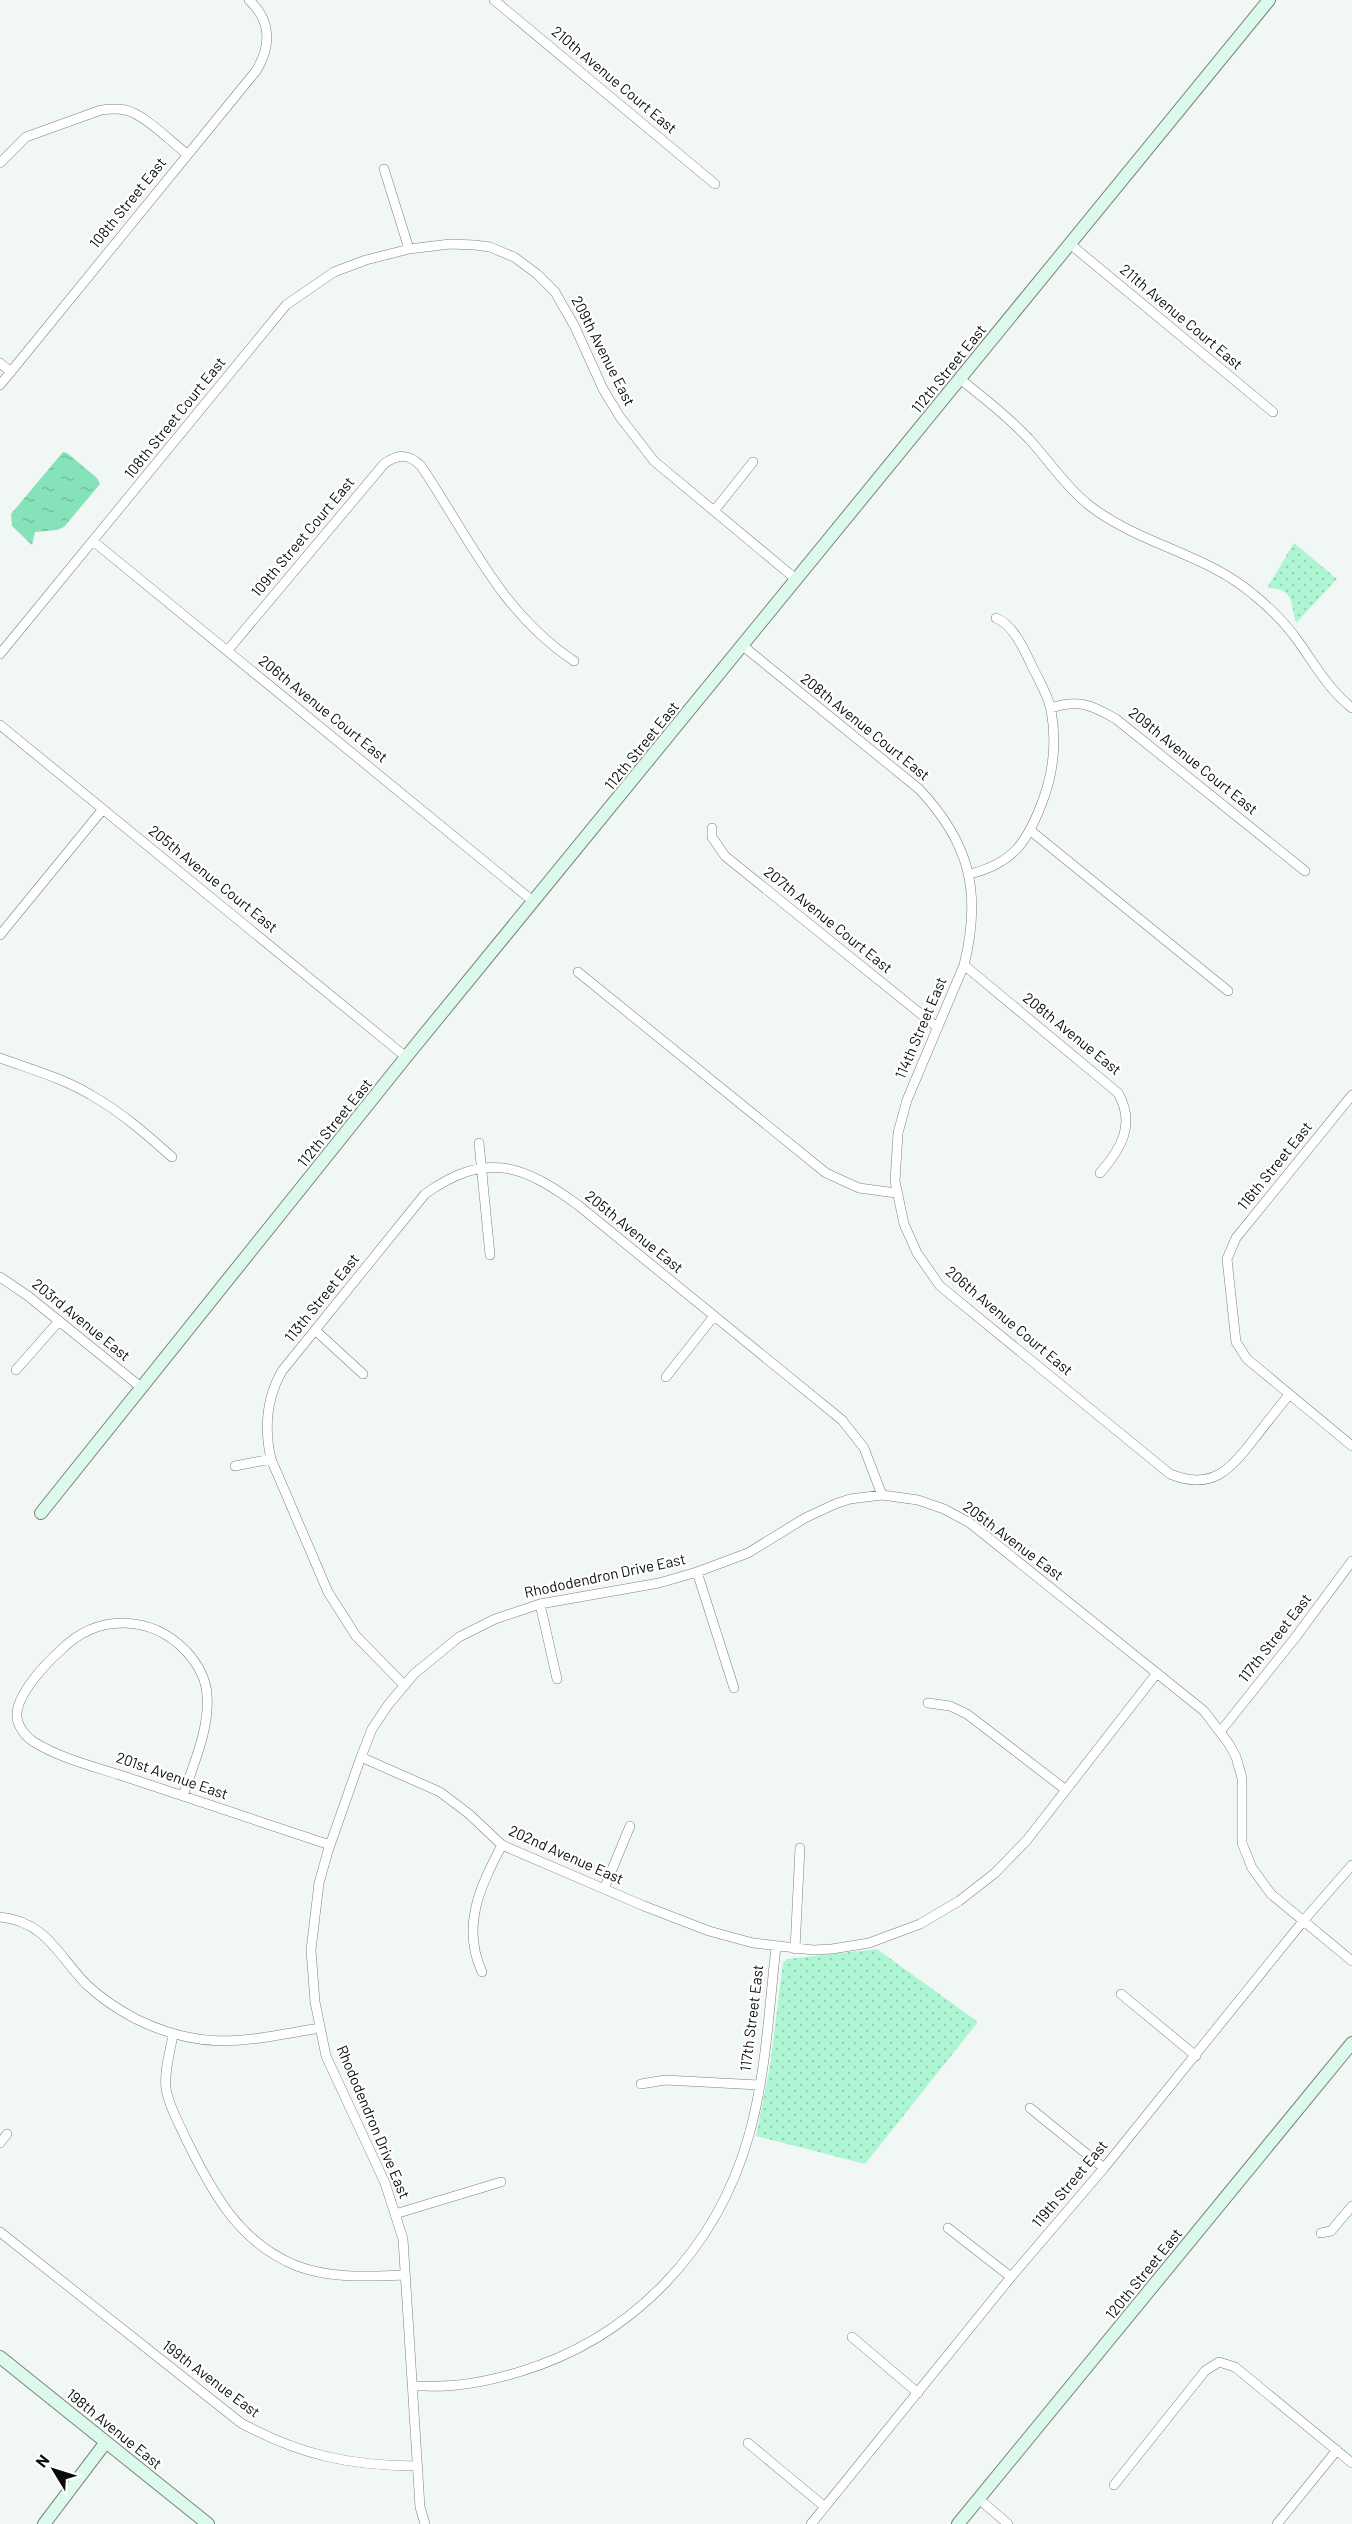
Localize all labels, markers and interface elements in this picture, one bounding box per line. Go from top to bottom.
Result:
street label: 210th Avenue Court East [548,22,681,137]
street label: 108th Street East [85,153,169,251]
street label: 211th Avenue Court East [1117,260,1247,373]
street label: 209th Avenue East [568,293,639,409]
street label: 112th Street East [907,321,989,416]
street label: 108th Street Court East [120,353,229,482]
street label: 109th Street Court East [247,473,358,600]
street label: 206th Avenue Court East [256,651,392,766]
street label: 208th Avenue Court East [798,669,934,784]
street label: 112th Street East [600,698,682,793]
street label: 209th Avenue Court East [1126,703,1262,818]
street label: 205th Avenue Court East [146,821,282,936]
street label: 207th Avenue Court East [761,862,896,976]
street label: 114th Street East [891,974,950,1081]
street label: 208th Avenue East [1020,988,1125,1078]
street label: 112th Street East [293,1075,375,1170]
street label: 116th Street East [1233,1118,1315,1213]
street label: 205th Avenue East [582,1186,687,1276]
street label: 113th Street East [280,1250,362,1345]
street label: 206th Avenue Court East [942,1262,1077,1379]
street label: 203rd Avenue East [29,1274,134,1364]
street label: 205th Avenue East [960,1497,1067,1584]
street label: Rhododendron Drive East [522,1549,687,1601]
street label: 117th Street East [1234,1589,1314,1685]
street label: 201st Avenue East [114,1747,231,1803]
street label: 202nd Avenue East [506,1821,627,1887]
street label: 117th Street East [736,1963,766,2072]
street label: Rhododendron Drive East [333,2042,414,2201]
street label: 119th Street East [1028,2136,1111,2231]
street label: 120th Street East [1101,2224,1185,2322]
street label: 199th Avenue East [159,2336,264,2421]
street label: 198th Avenue East [63,2384,166,2472]
north arrow [24,2440,84,2500]
text: N [31,2450,53,2470]

